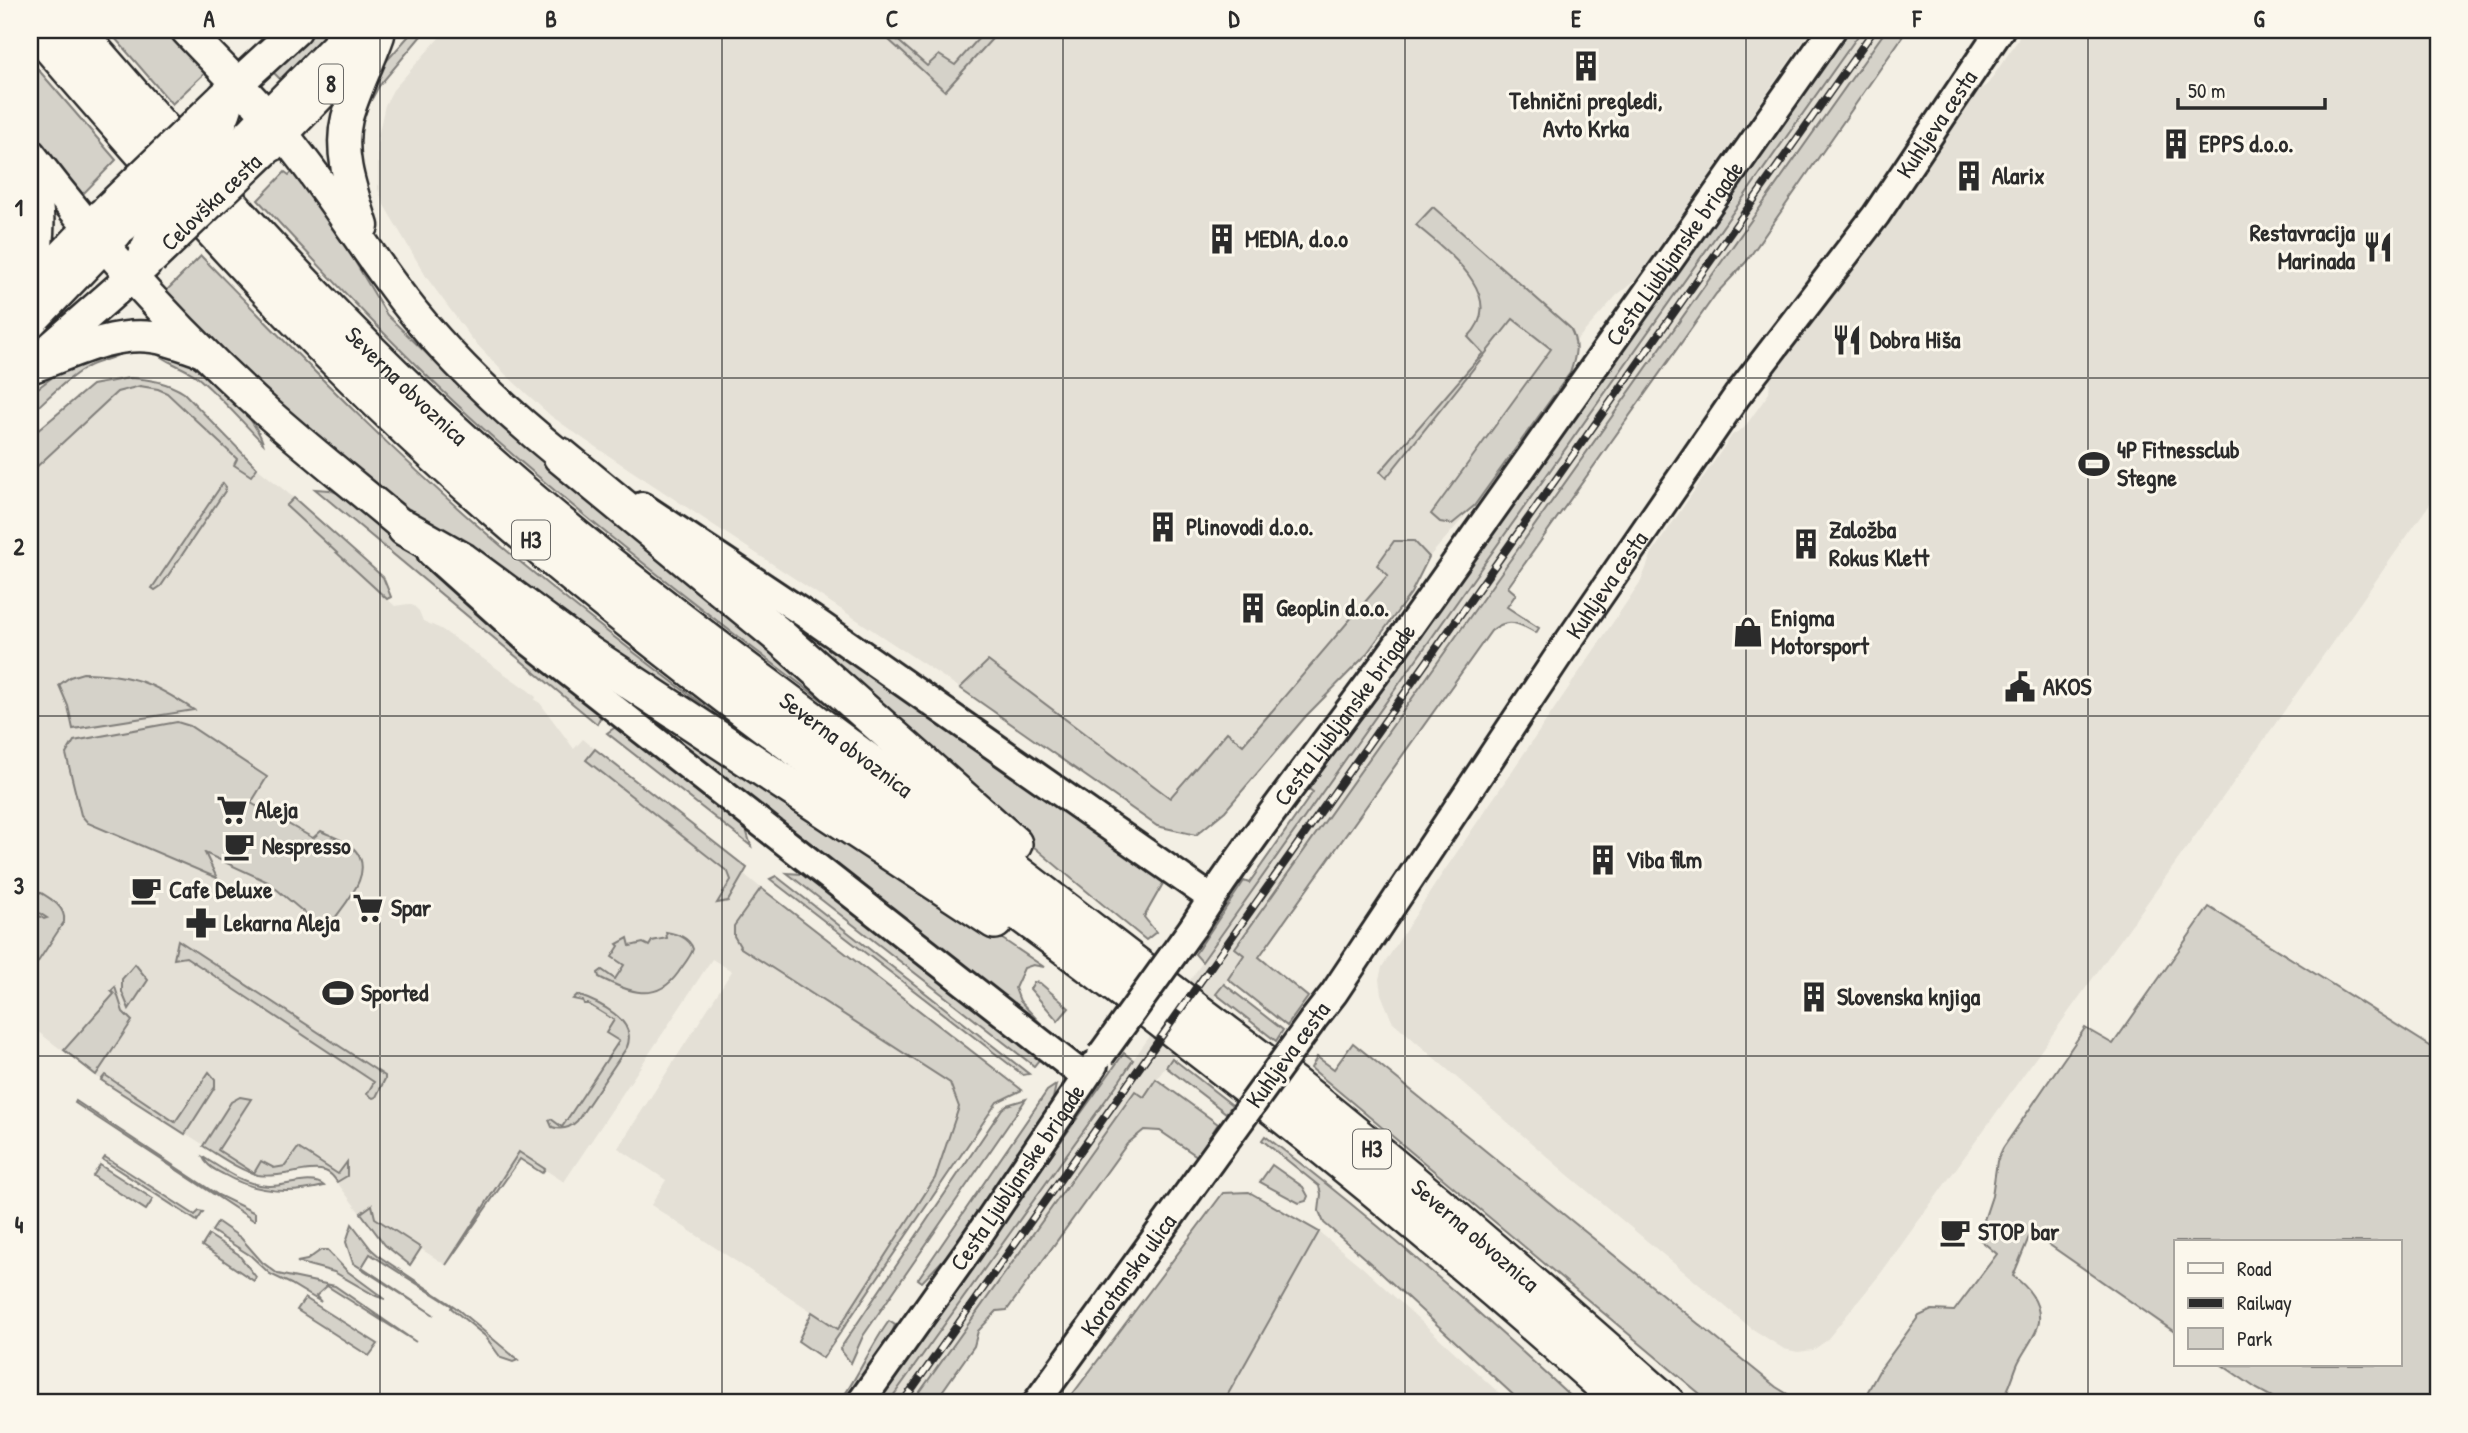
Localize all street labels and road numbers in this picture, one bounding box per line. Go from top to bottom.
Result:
street label: Kuhljeva cesta [1888,63,1984,184]
road number: 8 [319,64,343,104]
street label: Celovška cesta [153,146,268,258]
street label: Cesta Ljubljanske brigade [1597,154,1750,352]
street label: Severna obvoznica [339,319,475,452]
road number: H3 [512,520,550,560]
street label: Kuhljeva cesta [1558,524,1655,645]
street label: Cesta Ljubljanske brigade [1266,616,1422,812]
street label: Severna obvoznica [773,684,920,804]
street label: Kuhljeva cesta [1238,995,1337,1114]
street label: Cesta Ljubljanske brigade [942,1077,1092,1277]
road number: H3 [1353,1130,1391,1168]
street label: Severna obvoznica [1405,1171,1547,1299]
street label: Korotanska ulica [1073,1207,1183,1342]

